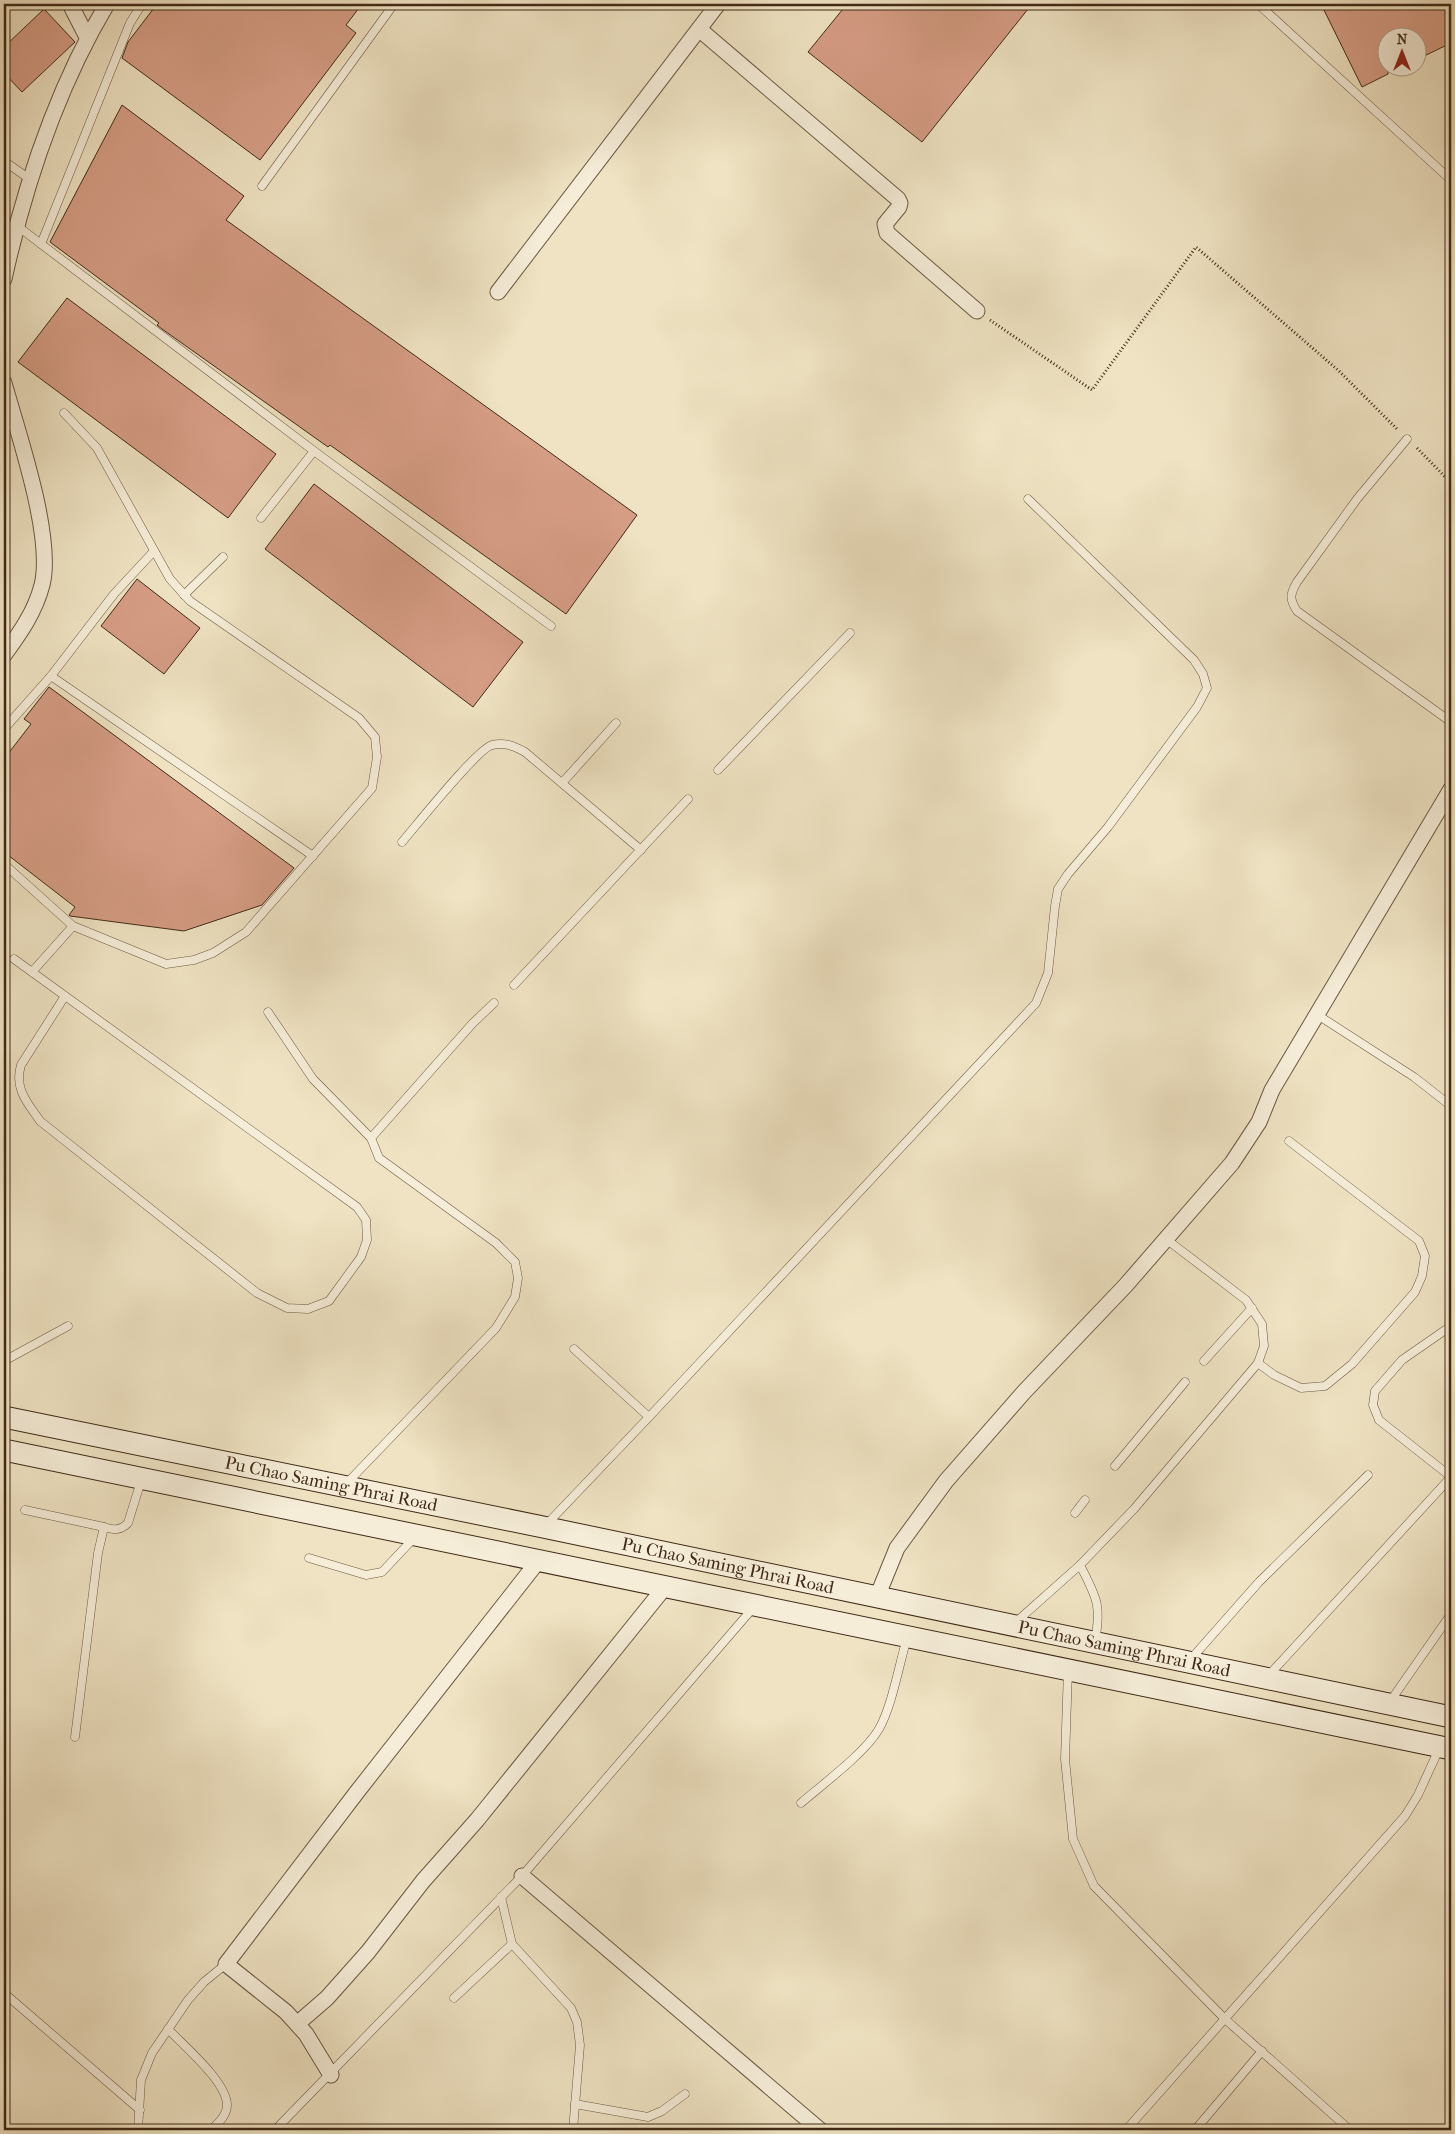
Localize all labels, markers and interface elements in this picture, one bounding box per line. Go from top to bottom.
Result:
north arrow [1378,28,1428,78]
text: N [1397,31,1408,48]
street label: Pu Chao Saming Phrai Road [223,1452,440,1516]
street label: Pu Chao Saming Phrai Road [620,1534,836,1599]
street label: Pu Chao Saming Phrai Road [1016,1617,1233,1682]

